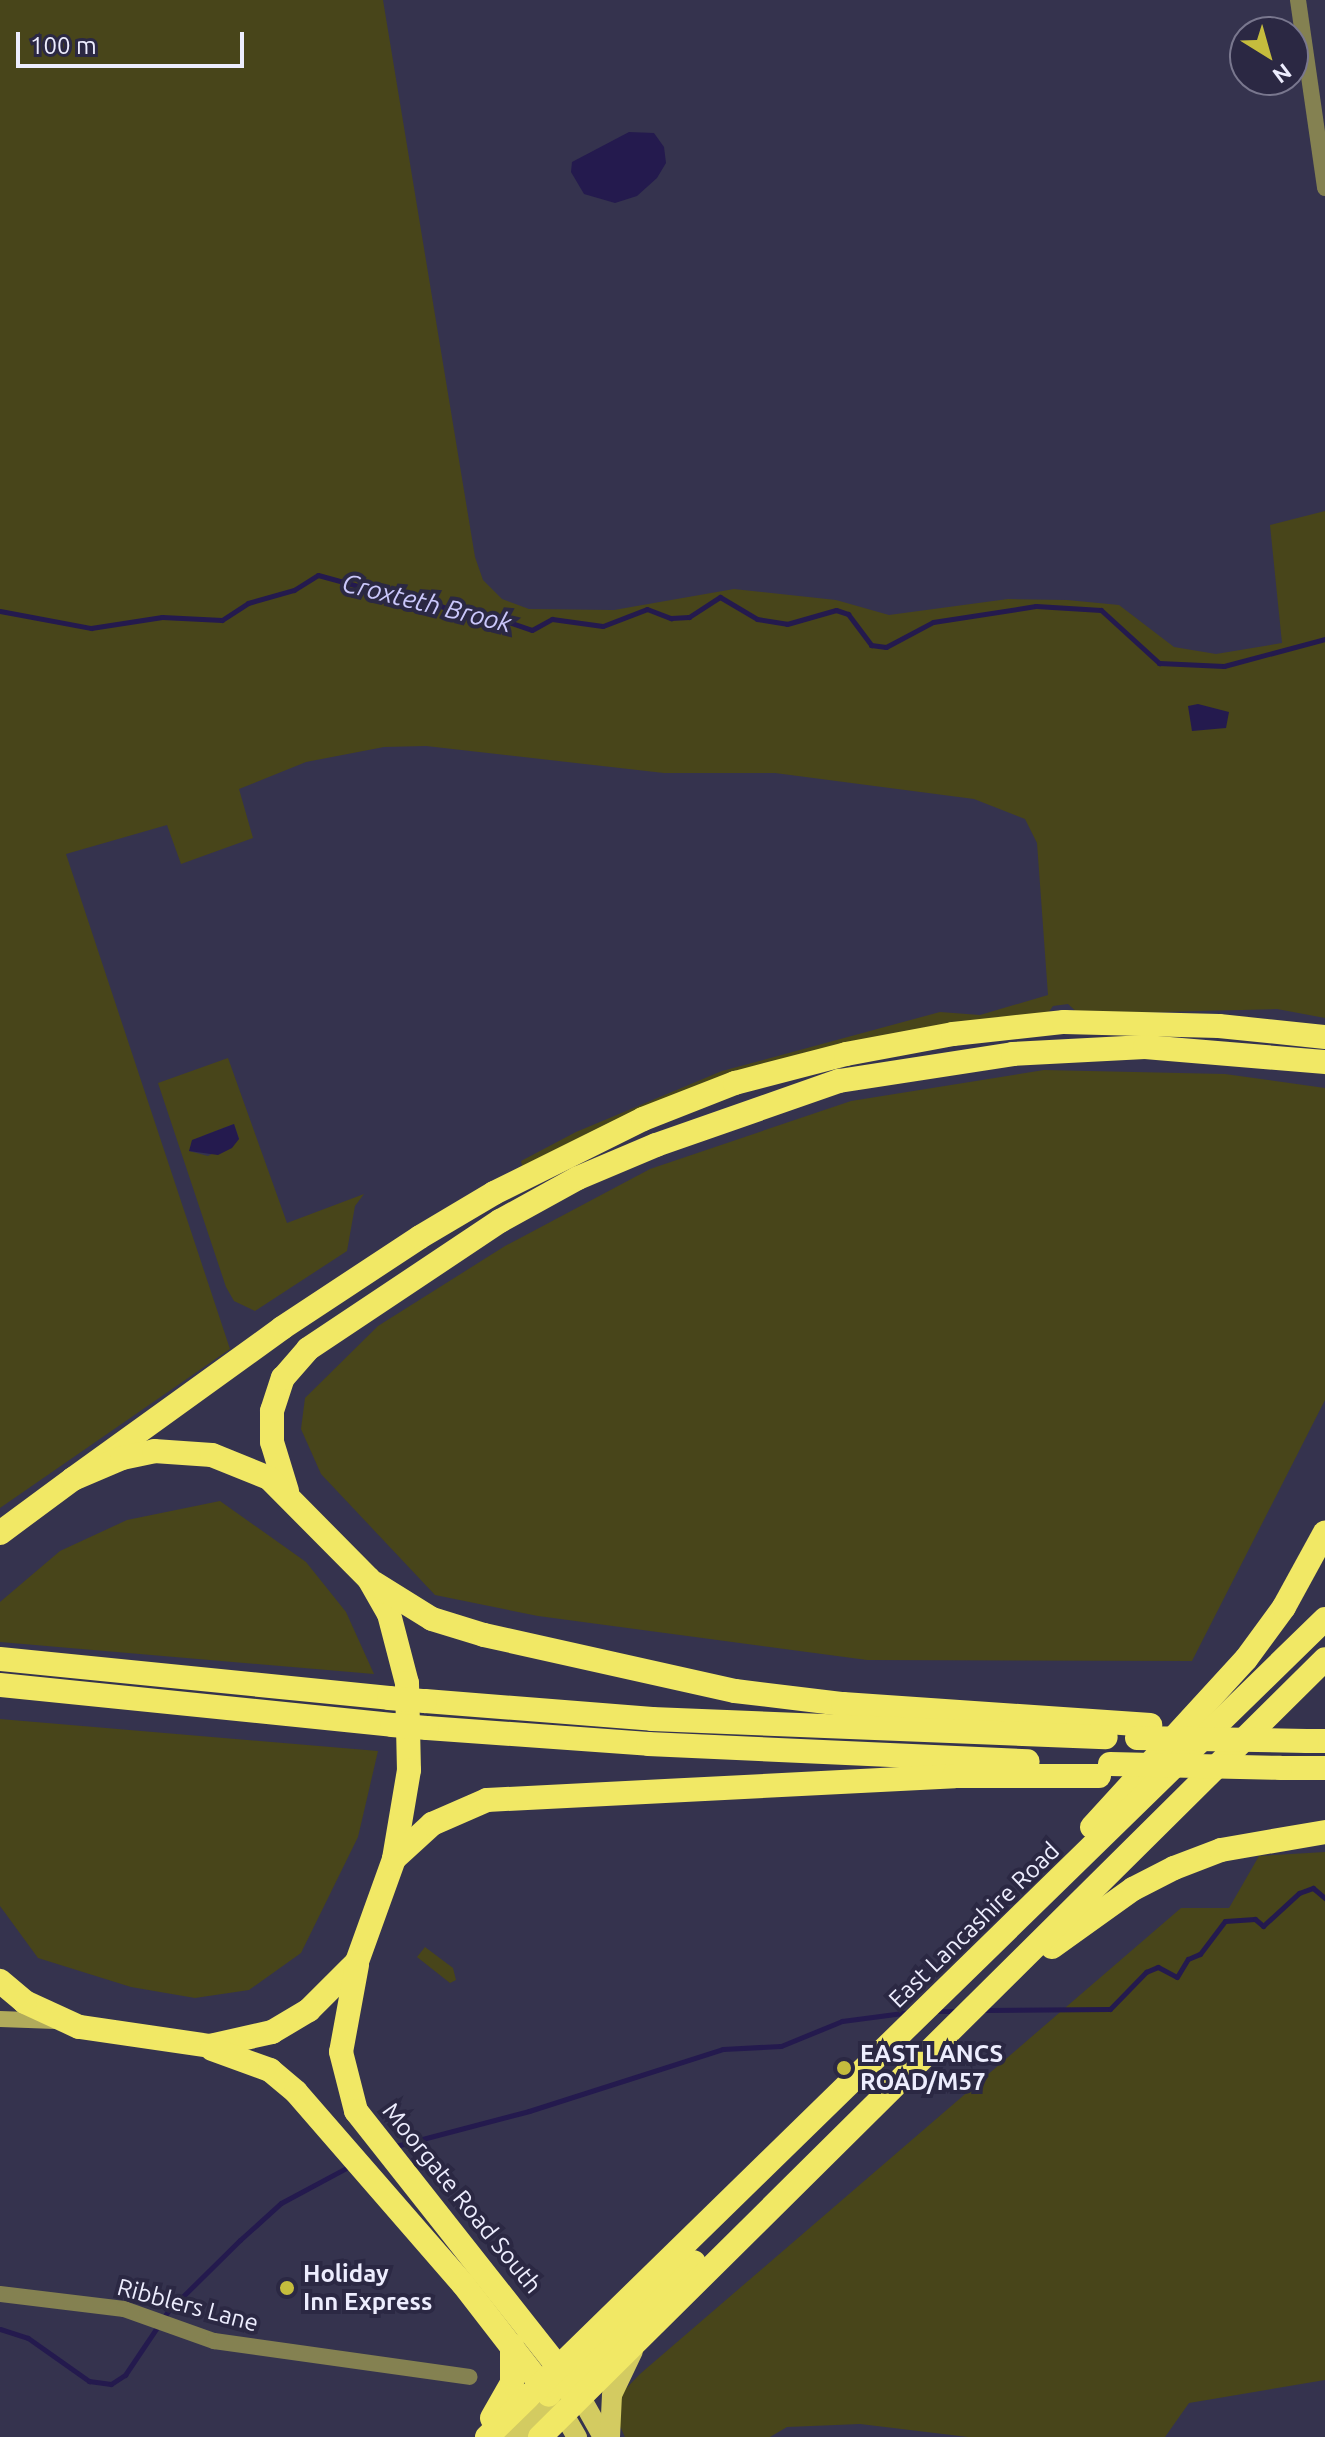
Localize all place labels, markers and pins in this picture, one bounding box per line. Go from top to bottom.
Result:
place label: EAST LANCS ROAD/M57 [860,2040,1003,2096]
marker: EAST LANCS ROAD/M57 [835,2059,853,2077]
place label: Holiday Inn Express [303,2260,432,2316]
marker: Holiday Inn Express [278,2279,296,2297]

